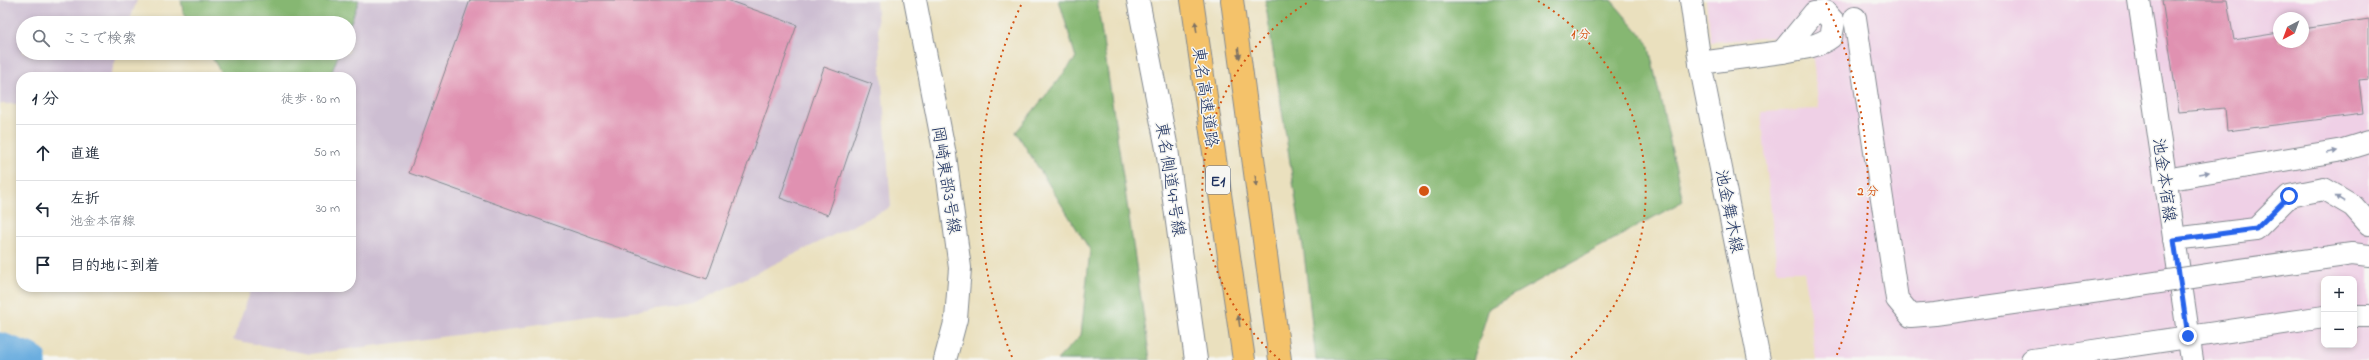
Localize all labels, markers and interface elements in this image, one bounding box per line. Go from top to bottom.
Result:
north arrow [2273,12,2309,48]
search box [16,16,356,60]
one-way arrow [1193,20,1199,33]
text: 1 分 [1572,26,1590,44]
icon: search [30,27,52,49]
text: ここで検索 [62,28,137,50]
street label: 東名高速道路 [1185,45,1224,149]
one-way arrow [1236,47,1242,59]
text: 1 分 [32,87,59,112]
text: 徒歩 · 80 m [281,90,340,109]
street label: 東名側道47号線 [1148,120,1191,238]
street label: 岡崎東部3号線 [925,124,966,236]
street label: 池金本宿線 [2145,136,2182,224]
icon: ahead [32,142,54,164]
text: 直進 [70,143,100,165]
text: 50 m [314,143,340,162]
one-way arrow [2326,149,2338,155]
road number: E1 [1206,166,1230,194]
street label: 池金舞木線 [1708,167,1749,255]
one-way arrow [2197,170,2210,176]
one-way arrow [1253,175,1259,188]
text: 2 分 [1857,183,1878,201]
centre of rings [1417,184,1431,198]
route start [2280,187,2298,205]
text: 左折 [70,188,100,210]
one-way arrow [2334,195,2346,202]
icon: left [32,198,54,220]
text: 30 m [316,199,340,218]
text: 池金本宿線 [70,212,135,231]
icon: arrive [32,254,54,276]
text: 目的地に到着 [70,255,160,277]
map controls [2321,276,2357,348]
button: + [2321,276,2357,312]
button: − [2321,312,2357,348]
one-way arrow [1236,315,1242,327]
route end [2179,327,2197,345]

